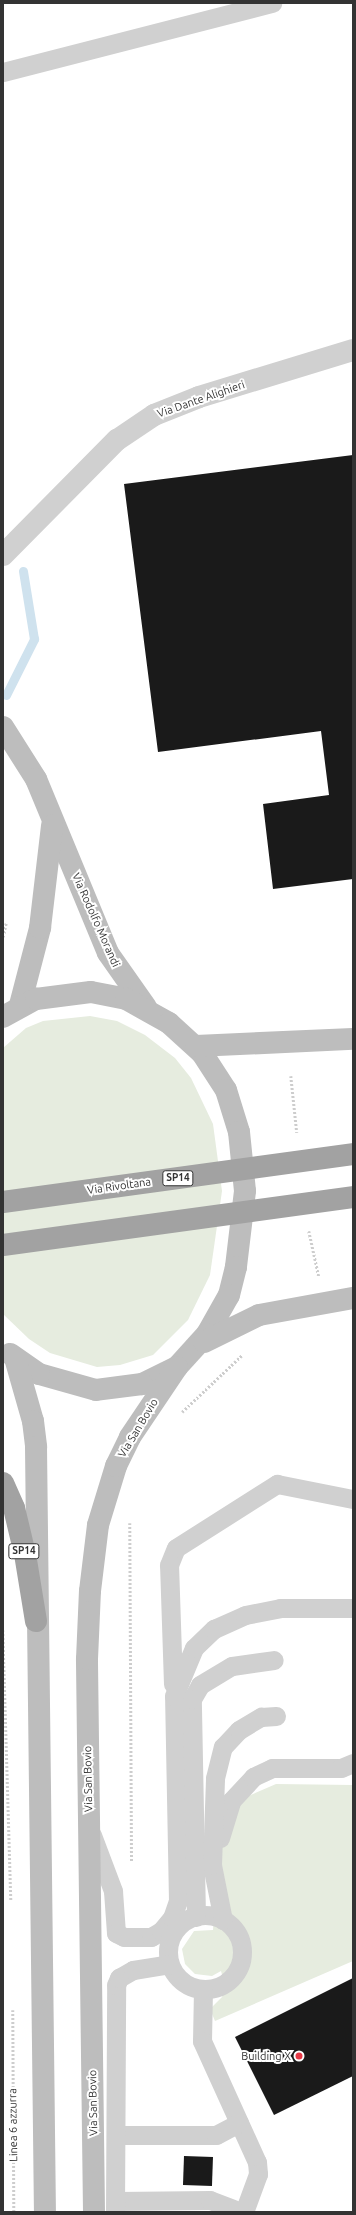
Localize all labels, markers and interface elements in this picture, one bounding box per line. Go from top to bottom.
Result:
street label: Via Dante Alighieri [156,378,246,420]
street label: Via Rodolfo Morandi [69,871,123,969]
road number: SP14 [162,1170,194,1186]
street label: Via Rivoltana [86,1175,152,1197]
street label: Via San Bovio [115,1396,161,1460]
road number: SP14 [8,1543,40,1559]
street label: Via San Bovio [81,1746,95,1812]
place label: Building X [241,2049,291,2063]
marker: Building X [294,2051,304,2061]
street label: Via San Bovio [86,2070,100,2136]
street label: Linea 6 azzurra [6,2088,20,2162]

